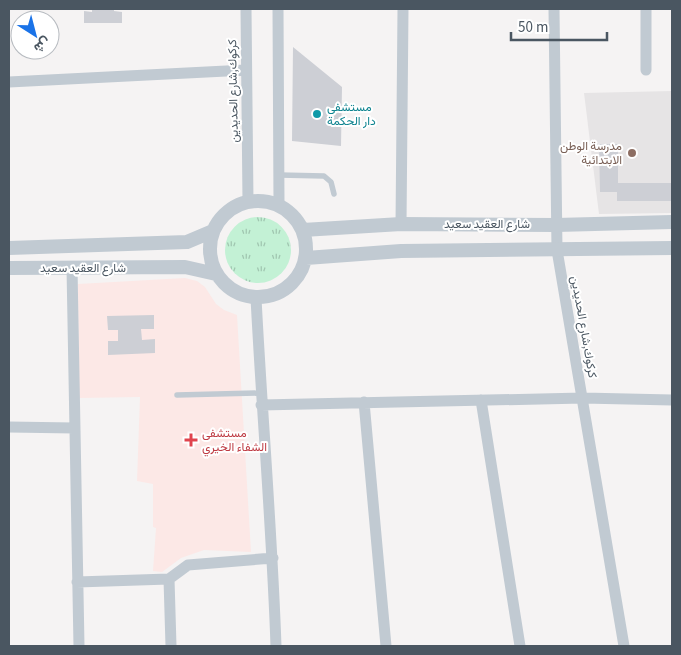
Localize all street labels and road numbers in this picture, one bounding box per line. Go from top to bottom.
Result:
street label: كركوك,شارع الحديدين [224,39,243,143]
street label: شارع العقيد سعيد [444,216,530,233]
street label: شارع العقيد سعيد [40,260,126,277]
street label: كركوك,شارع الحديدين [566,275,601,379]

